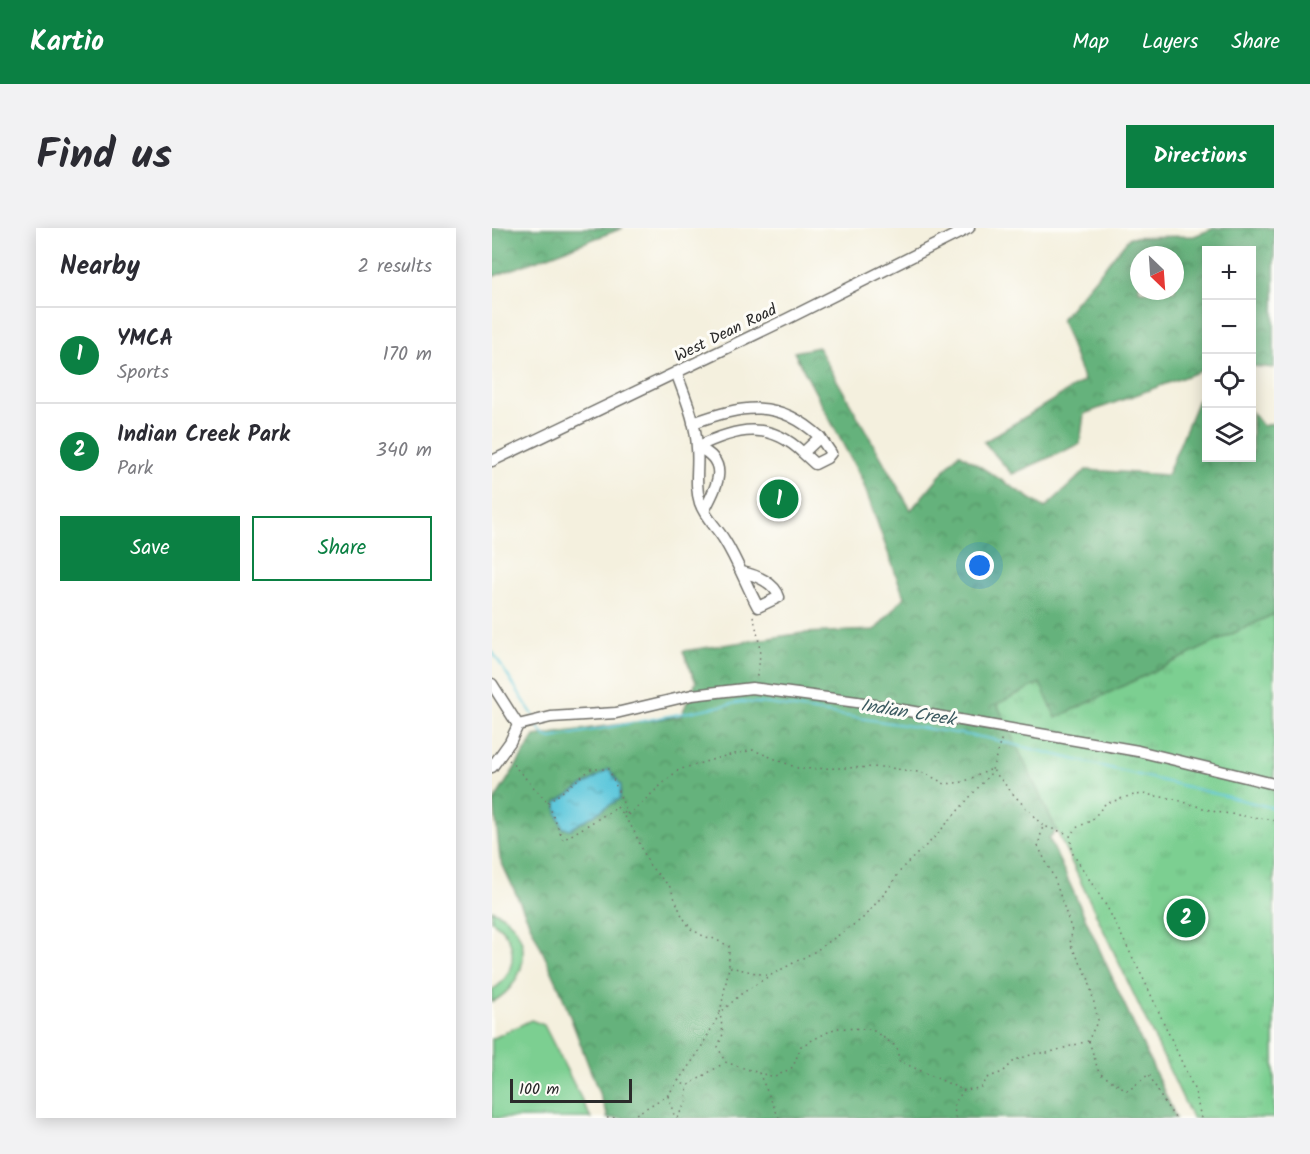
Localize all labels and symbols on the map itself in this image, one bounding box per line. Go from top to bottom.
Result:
north arrow [1130,246,1184,300]
street label: West Dean Road [670,297,782,369]
pin: 1 [760,476,798,522]
your location [965,551,994,580]
water label: Indian Creek [859,692,960,736]
pin: 2 [1166,896,1206,940]
scale bar [510,1076,632,1104]

